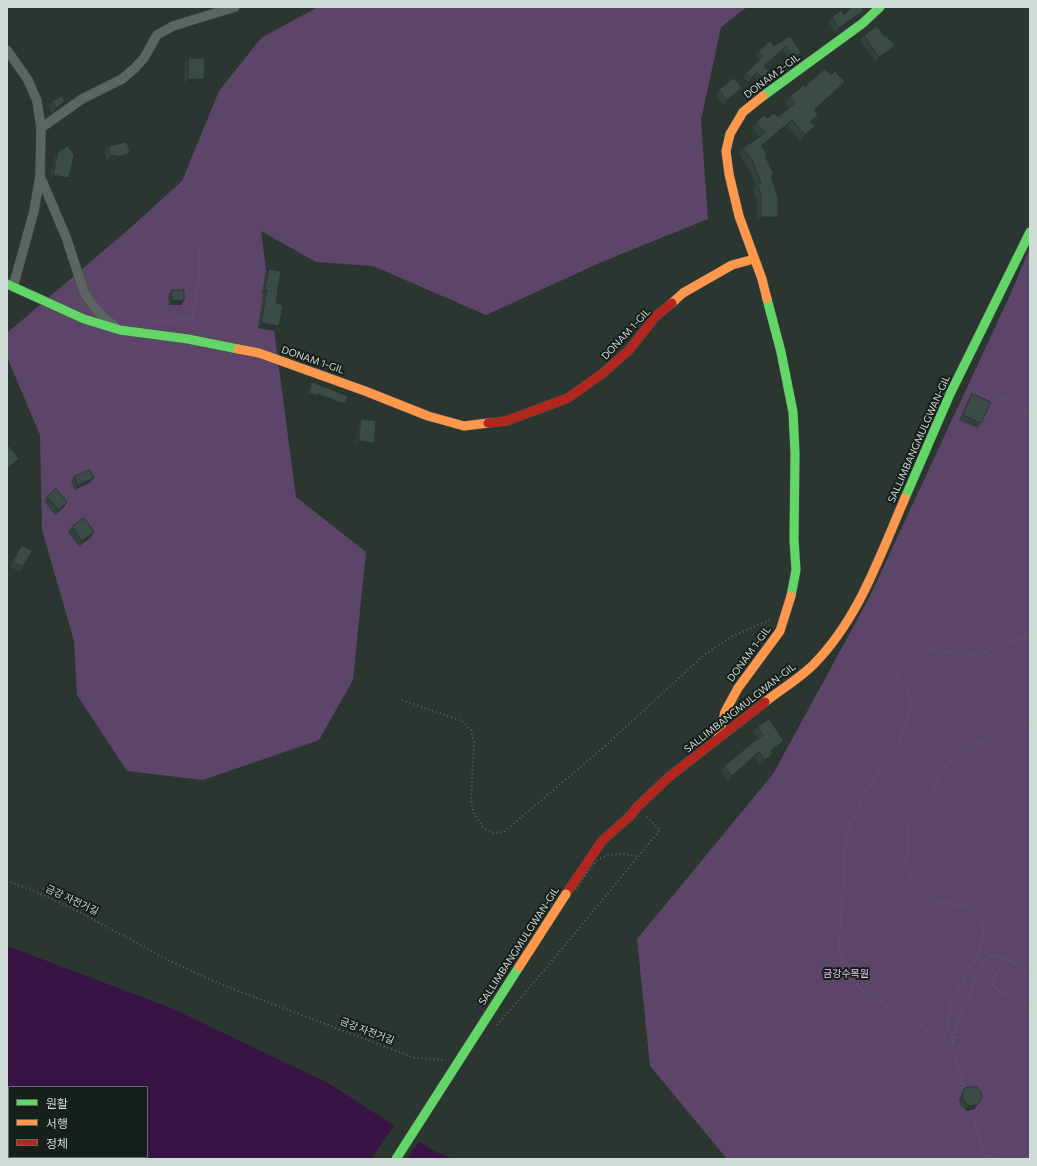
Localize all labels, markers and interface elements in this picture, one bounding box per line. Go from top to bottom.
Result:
street label: DONAM 2-GIL [742,51,802,101]
street label: DONAM 1-GIL [599,306,653,362]
street label: DONAM 1-GIL [280,344,346,376]
street label: SALLIMBANGMULGWAN-GIL [885,373,953,505]
street label: DONAM 1-GIL [725,624,773,684]
street label: SALLIMBANGMULGWAN-GIL [682,661,798,755]
street label: 금강 자전거길 [44,882,100,918]
street label: SALLIMBANGMULGWAN-GIL [476,885,562,1007]
park label: 금강수목원 [823,968,869,980]
street label: 금강 자전거길 [338,1015,396,1047]
legend [8,1086,148,1158]
text: 원활 [46,1096,68,1110]
text: 서행 [46,1116,68,1130]
text: 정체 [46,1136,68,1150]

